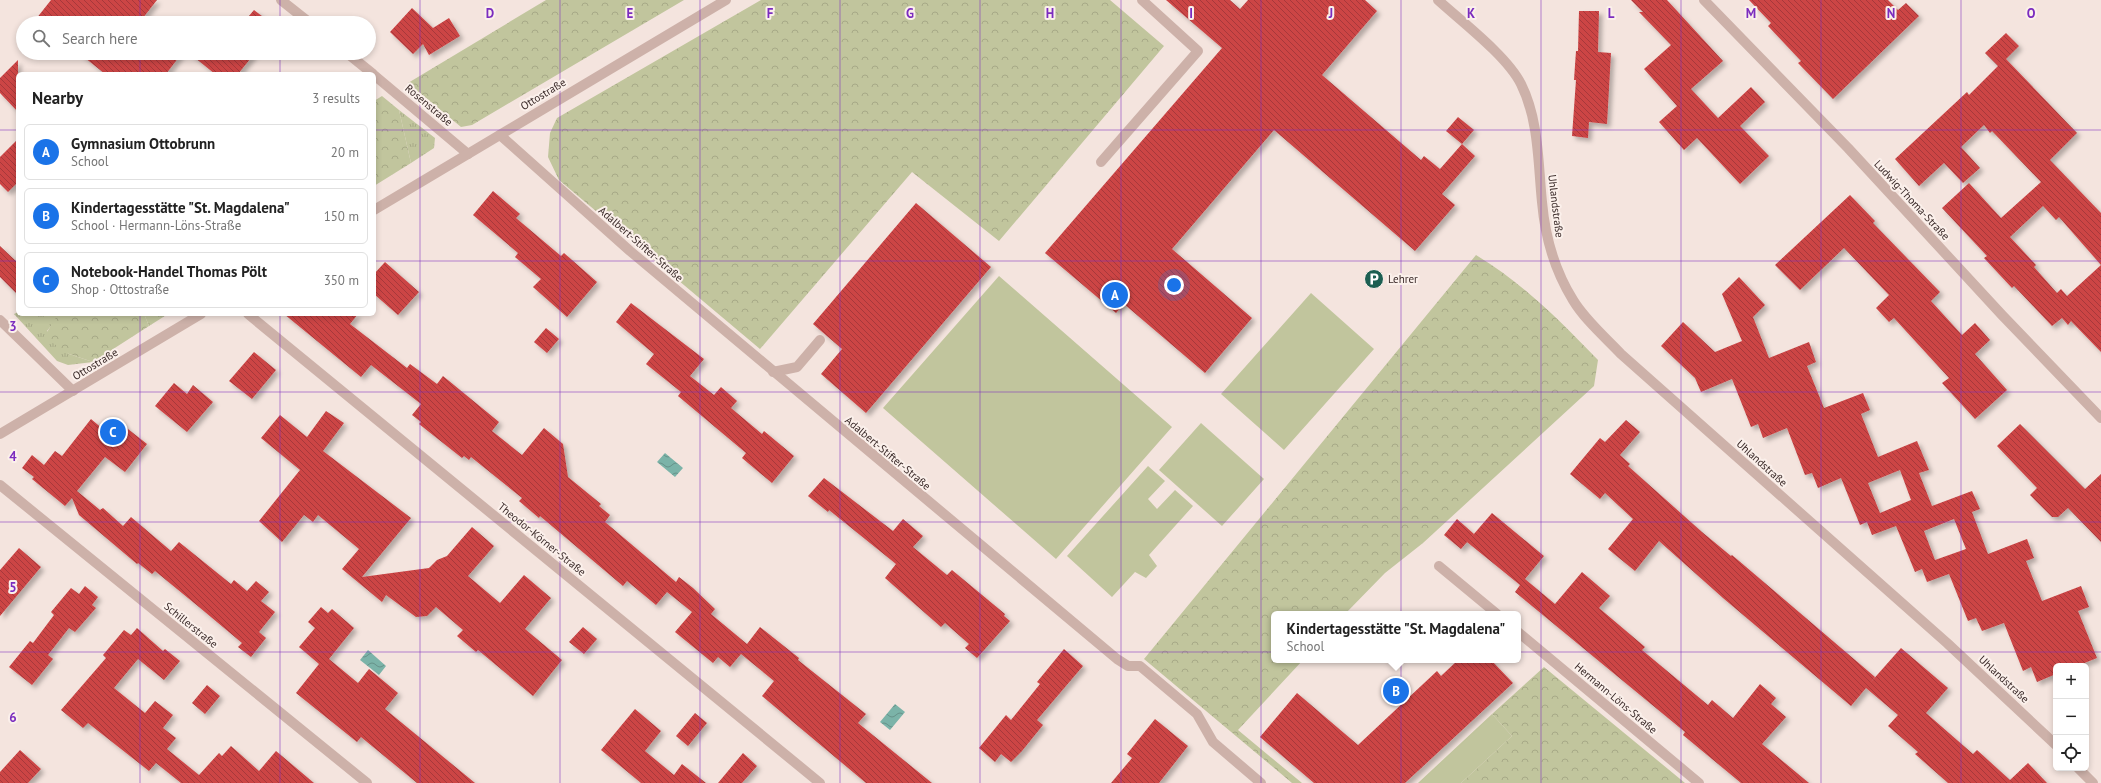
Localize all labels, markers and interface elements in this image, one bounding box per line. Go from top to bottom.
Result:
text: D [486,5,494,22]
text: E [627,5,634,22]
text: F [767,5,774,22]
text: G [906,5,914,22]
text: H [1046,5,1054,22]
text: I [1189,5,1193,22]
text: J [1328,5,1333,22]
text: K [1467,5,1475,22]
text: L [1608,5,1615,22]
text: M [1746,5,1756,22]
text: N [1887,5,1895,22]
text: O [2027,5,2036,22]
search box [16,16,376,60]
icon: search [30,27,52,49]
text: Search here [62,29,138,48]
street label: Ottostraße [518,75,569,113]
street label: Rosenstraße [402,81,456,129]
text: Nearby [32,87,83,109]
text: 3 results [312,90,360,107]
text: Gymnasium Ottobrunn [71,134,215,153]
text: A [42,144,50,161]
text: 20 m [331,144,359,161]
text: School [71,153,109,170]
street label: Ludwig-Thoma-Straße [1871,157,1953,243]
street label: Uhlandstraße [1545,174,1567,239]
text: Kindertagesstätte "St. Magdalena" [71,198,290,217]
street label: Adalbert-Stifter-Straße [596,203,686,285]
text: B [42,208,50,225]
text: 150 m [324,208,359,225]
text: School · Hermann-Löns-Straße [71,217,241,234]
text: Notebook-Handel Thomas Pölt [71,262,267,281]
parking icon: Lehrer [1363,268,1385,290]
text: C [42,272,50,289]
text: 350 m [324,272,359,289]
place label: Lehrer [1388,272,1418,286]
your location [1164,275,1184,295]
pin: A [1102,280,1128,310]
text: Shop · Ottostraße [71,281,169,298]
text: 3 [9,318,17,335]
street label: Ottostraße [70,345,121,383]
street label: Adalbert-Stifter-Straße [842,413,934,493]
pin: C [100,417,126,447]
street label: Uhlandstraße [1734,437,1791,490]
text: 4 [9,448,17,465]
street label: Theodor-Körner-Straße [495,499,589,579]
text: 5 [9,579,17,596]
street label: Schillerstraße [161,599,221,651]
popup [1271,611,1521,663]
text: Kindertagesstätte "St. Magdalena" [1287,619,1505,638]
text: School [1287,638,1324,655]
street label: Uhlandstraße [1976,652,2032,706]
street label: Hermann-Löns-Straße [1572,659,1660,737]
map controls [2053,663,2089,771]
button: + [2053,663,2089,699]
pin: B [1383,676,1409,706]
button: − [2053,699,2089,735]
text: 6 [9,709,17,726]
button: locate [2053,735,2089,771]

